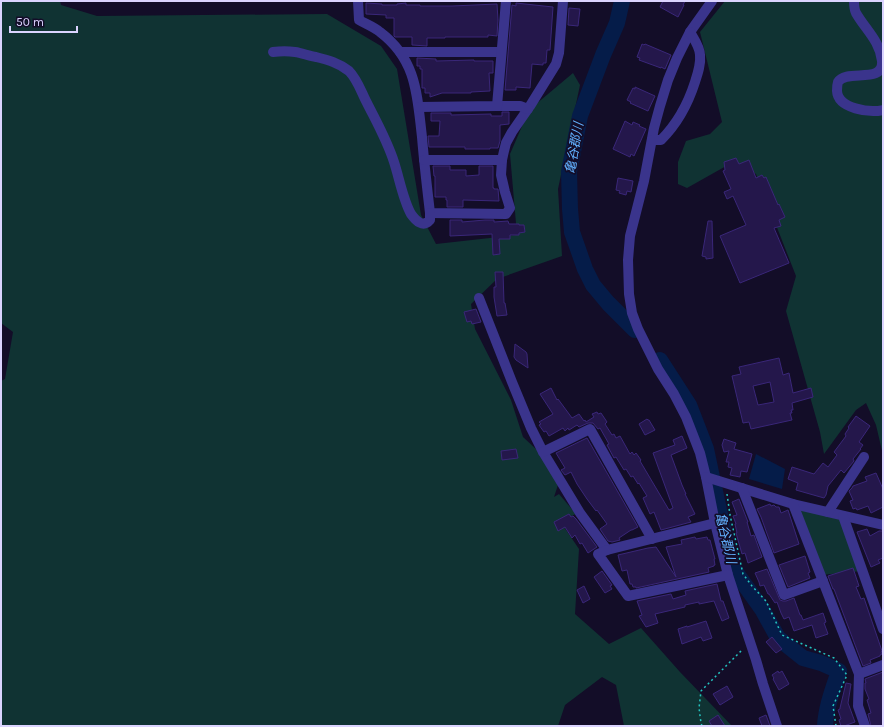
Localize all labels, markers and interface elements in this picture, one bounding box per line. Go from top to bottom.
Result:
scale bar [10,8,77,34]
text: 50 m [16,15,44,29]
water label: 亀谷郡川 [562,119,586,175]
water label: 亀谷郡川 [713,511,740,567]

